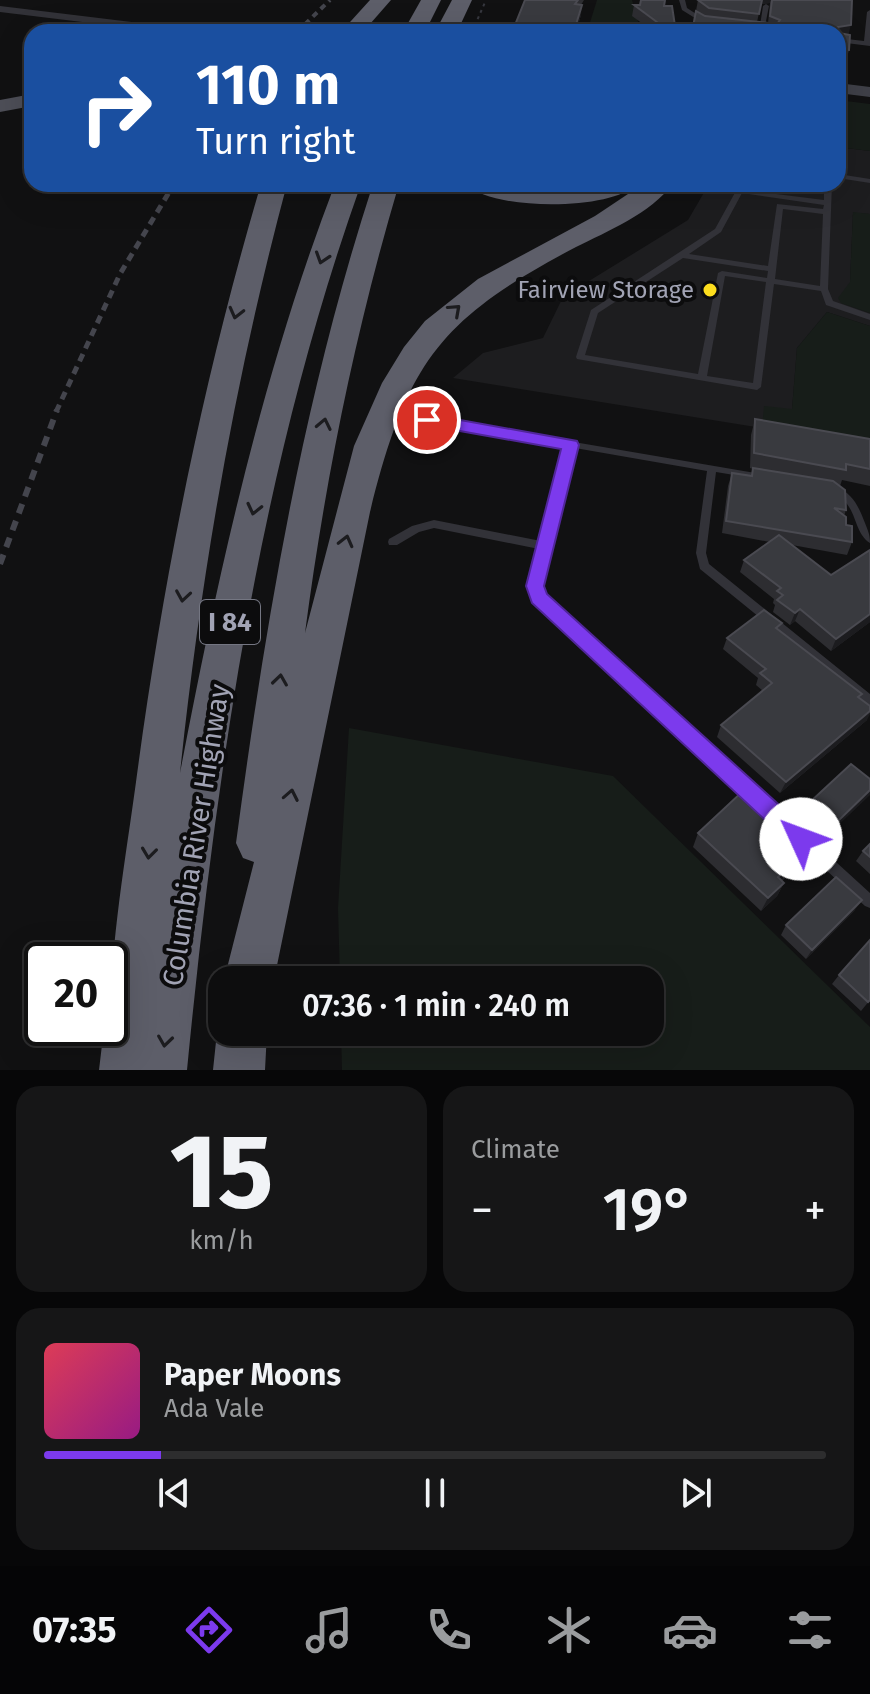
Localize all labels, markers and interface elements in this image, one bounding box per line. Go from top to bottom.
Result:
text: 110 m [196,52,340,119]
icon: right [64,56,168,160]
text: Turn right [196,120,356,164]
one-way arrow [315,250,331,264]
place label: Fairview Storage [518,276,694,304]
marker: Fairview Storage [701,281,719,299]
one-way arrow [228,305,245,319]
one-way arrow [446,305,461,319]
pin [393,386,461,454]
icon: arrive [405,398,449,442]
one-way arrow [315,417,332,431]
one-way arrow [247,501,264,515]
one-way arrow [337,534,354,548]
one-way arrow [175,589,192,602]
road number: I 84 [200,600,260,644]
one-way arrow [271,673,288,687]
street label: Columbia River Highway [156,681,236,988]
one-way arrow [282,788,299,802]
position arrow [759,797,843,881]
one-way arrow [141,846,158,860]
speed limit sign: 20 [24,942,128,1046]
text: 07:36 · 1 min · 240 m [302,988,570,1024]
one-way arrow [156,1035,173,1048]
text: 15 [169,1110,274,1235]
text: Climate [471,1134,560,1165]
text: 19° [603,1174,694,1246]
text: − [471,1184,493,1237]
text: + [804,1184,826,1237]
text: km/h [189,1225,254,1256]
text: Paper Moons [164,1357,341,1393]
text: Ada Vale [164,1393,264,1424]
icon: previous [152,1471,196,1515]
icon: pause [413,1471,457,1515]
icon: next [674,1471,718,1515]
icon: directions [181,1602,237,1658]
icon: music [301,1602,357,1658]
icon: phone [421,1602,477,1658]
icon: climate [541,1602,597,1658]
icon: car [662,1602,718,1658]
icon: filters [782,1602,838,1658]
text: 07:35 [32,1608,117,1652]

